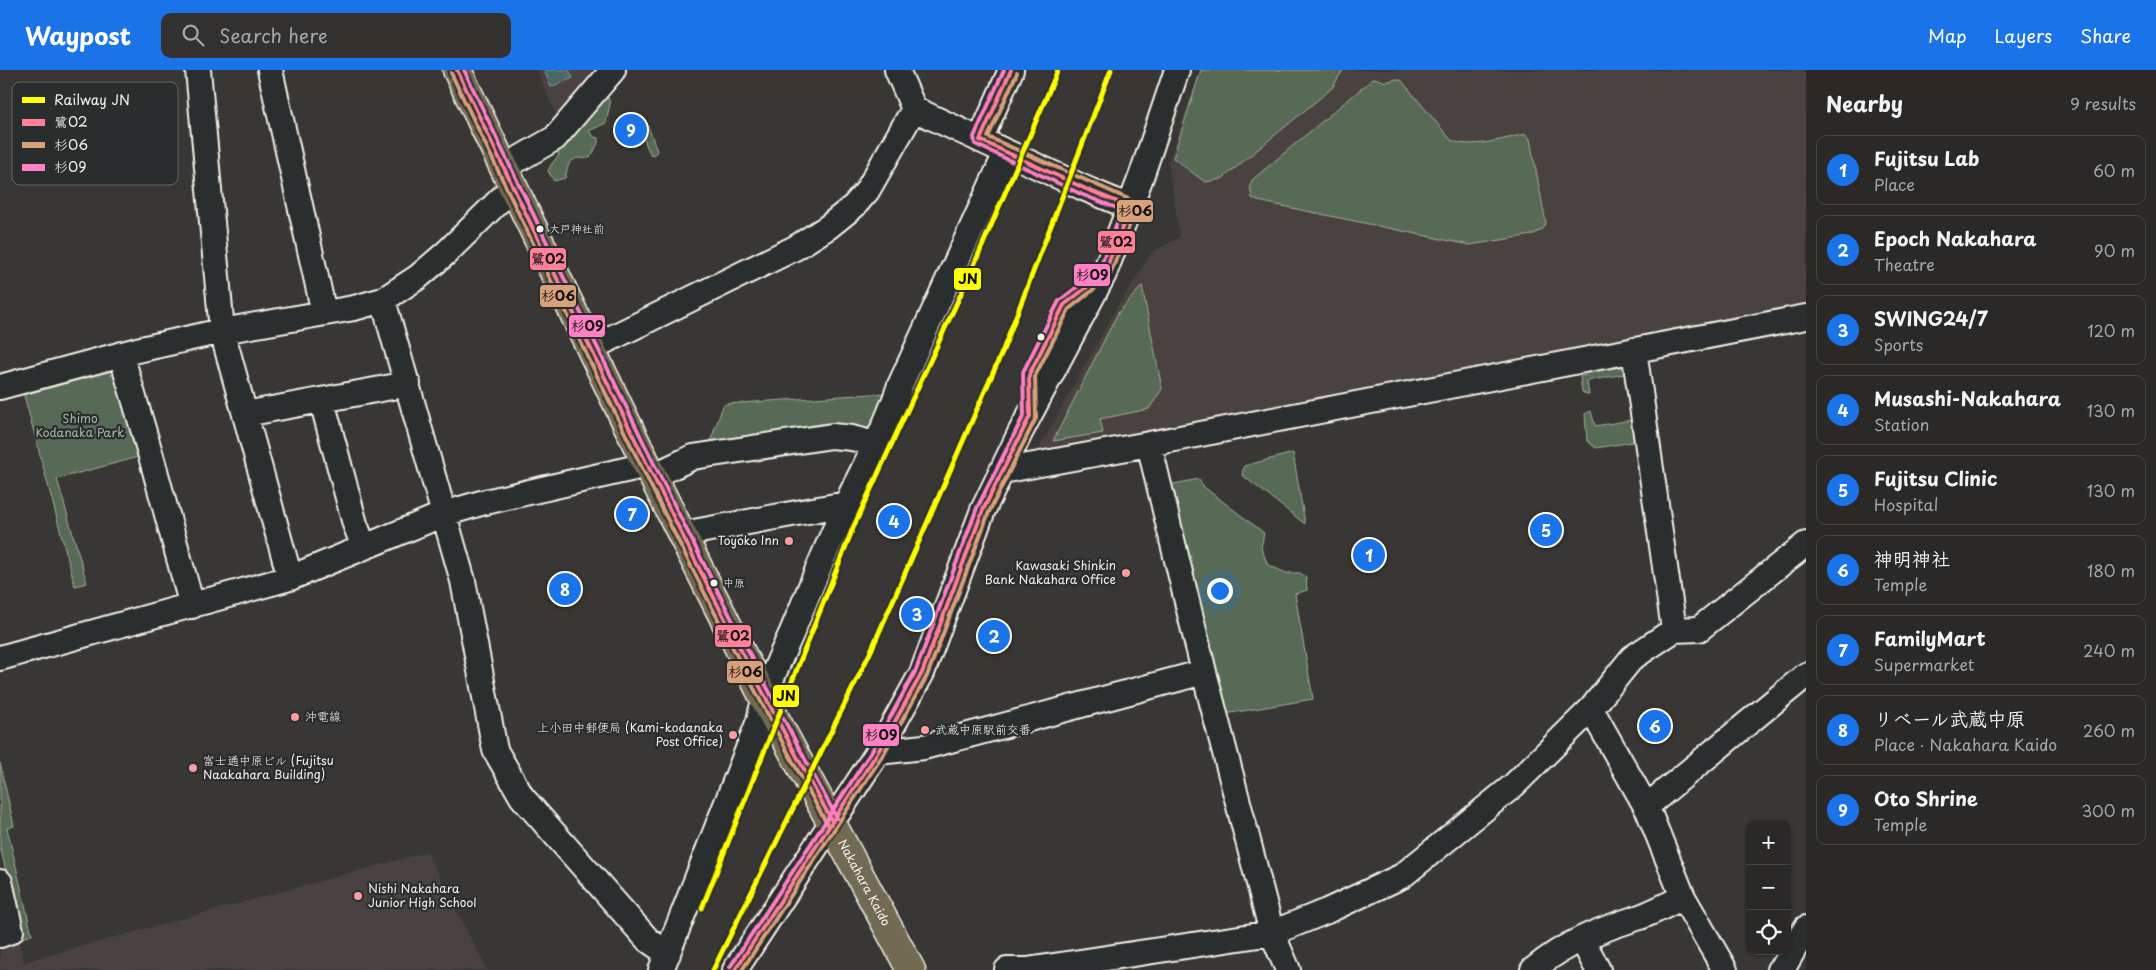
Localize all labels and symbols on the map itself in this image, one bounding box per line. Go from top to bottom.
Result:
legend [12,82,178,185]
text: Railway JN [54,89,130,110]
text: 鷺02 [54,111,88,132]
pin: 9 [615,111,647,149]
text: 杉06 [54,134,88,155]
text: 杉09 [54,156,86,177]
line badge: 杉06 [1116,199,1154,223]
text: 杉06 [1118,200,1152,221]
place label: 大戸神社前 [549,220,604,237]
marker: 大戸神社前 [535,224,545,234]
line badge: 鷺02 [1097,230,1136,254]
text: 鷺02 [1099,231,1133,252]
line badge: 鷺02 [529,247,567,271]
text: 鷺02 [531,248,565,269]
line badge: 杉09 [1073,263,1111,287]
text: 杉09 [1076,264,1108,285]
line badge: JN [953,267,982,291]
text: JN [958,268,978,289]
line badge: 杉06 [539,284,577,308]
text: 杉06 [541,285,575,306]
line badge: 杉09 [568,314,606,338]
text: 杉09 [571,315,603,336]
unlabelled marker [1036,332,1046,342]
park label: Shimo Kodanaka Park [35,409,125,441]
pin: 7 [616,495,648,533]
pin: 4 [878,502,910,540]
pin: 5 [1530,511,1562,549]
place label: Toyoko Inn [718,531,779,549]
marker: Toyoko Inn [783,535,795,547]
pin: 1 [1353,536,1385,574]
place label: Kawasaki Shinkin Bank Nakahara Office [984,556,1116,588]
marker: Kawasaki Shinkin Bank Nakahara Office [1120,567,1132,579]
pin: 8 [549,570,581,608]
place label: 中原 [723,574,745,591]
marker: 中原 [709,578,719,588]
your location [1207,578,1233,604]
pin: 3 [901,595,933,633]
pin: 2 [978,617,1010,655]
line badge: 鷺02 [714,624,752,648]
text: 鷺02 [716,625,750,646]
line badge: 杉06 [726,660,764,684]
text: 杉06 [728,661,762,682]
line badge: JN [772,684,800,708]
text: JN [776,685,796,706]
place label: 沖電線 [305,707,341,725]
pin: 6 [1639,707,1671,745]
marker: 沖電線 [289,711,301,723]
place label: 上小田中郵便局 (Kami-kodanaka Post Office) [537,718,723,750]
place label: 武蔵中原駅前交番 [935,720,1031,738]
line badge: 杉09 [862,723,900,747]
text: 杉09 [865,724,897,745]
marker: 武蔵中原駅前交番 [919,724,931,736]
marker: 上小田中郵便局 (Kami-kodanaka Post Office) [727,729,739,741]
place label: 富士通中原ビル (Fujitsu Naakahara Building) [203,751,334,783]
marker: 富士通中原ビル (Fujitsu Naakahara Building) [187,762,199,774]
street label: Nakahara Kaido [834,836,896,929]
place label: Nishi Nakahara Junior High School [368,879,477,911]
marker: Nishi Nakahara Junior High School [352,890,364,902]

